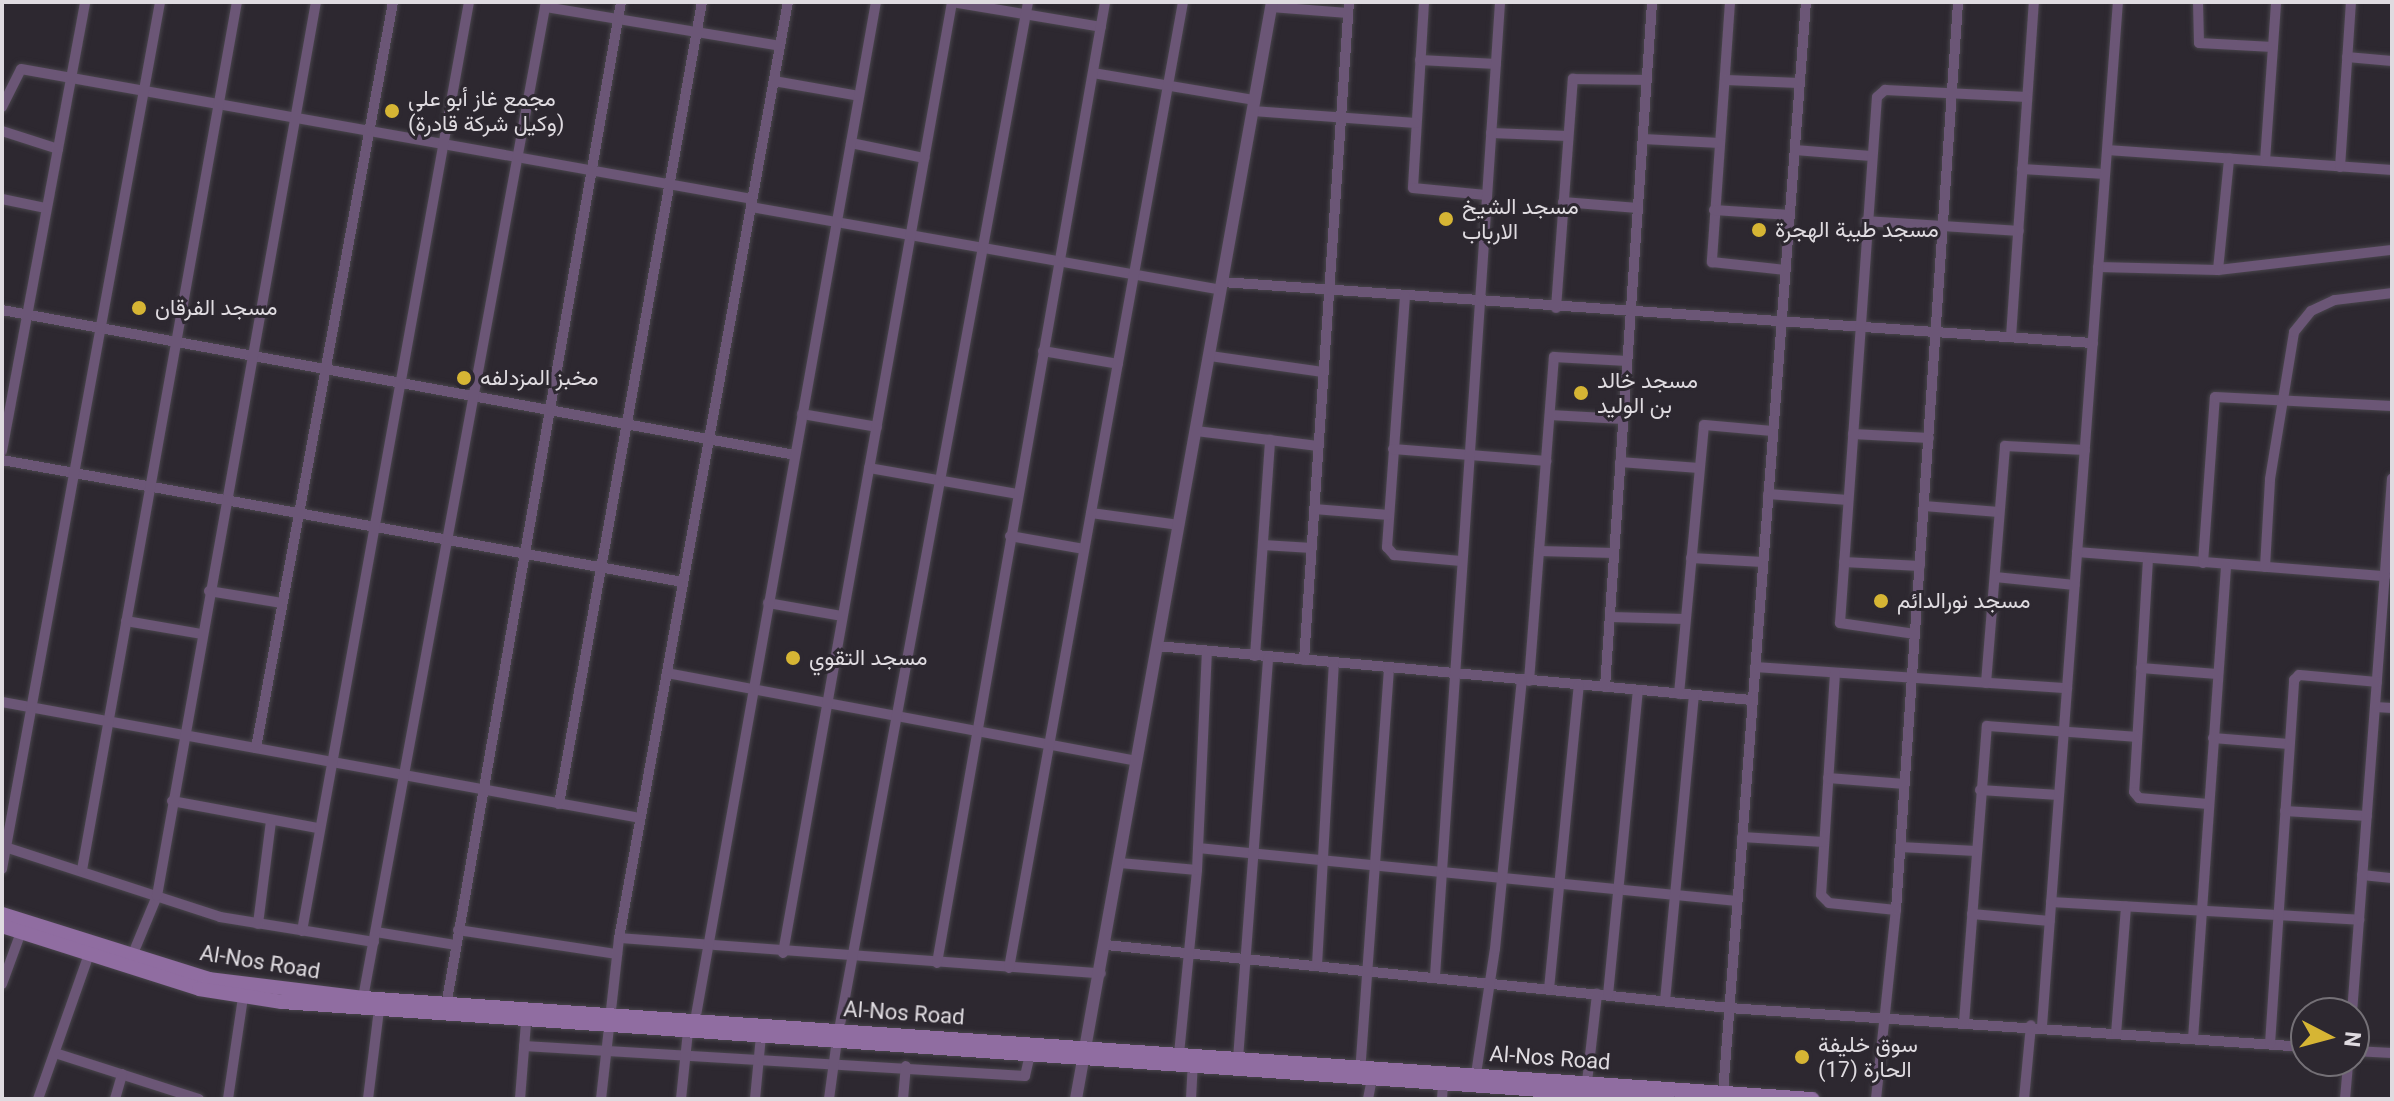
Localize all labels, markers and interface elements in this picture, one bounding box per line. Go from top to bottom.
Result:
place label: مجمع غاز أبو علي (وكيل شركة قادرة) [408,85,564,136]
marker: مجمع غاز أبو علي (وكيل شركة قادرة) [383,102,401,120]
place label: مسجد الشيخ الارباب [1462,193,1579,244]
marker: مسجد الشيخ الارباب [1437,210,1455,228]
place label: مسجد طيبة الهجرة [1775,217,1939,243]
marker: مسجد طيبة الهجرة [1750,221,1768,239]
place label: مسجد الفرقان [155,295,278,321]
marker: مسجد الفرقان [130,299,148,317]
place label: مخبز المزدلفه [480,365,598,391]
place label: مسجد خالد بن الوليد [1597,367,1698,418]
marker: مخبز المزدلفه [455,369,473,387]
marker: مسجد خالد بن الوليد [1572,384,1590,402]
place label: مسجد نورالدائم [1897,588,2030,614]
marker: مسجد نورالدائم [1872,592,1890,610]
place label: مسجد التقوي [809,645,928,671]
marker: مسجد التقوي [784,649,802,667]
street label: Al-Nos Road [198,939,322,985]
street label: Al-Nos Road [843,996,965,1030]
north arrow [2290,997,2370,1077]
text: N [2339,1030,2366,1048]
place label: سوق خليفة الحارة (17) [1818,1031,1918,1082]
street label: Al-Nos Road [1489,1041,1611,1075]
marker: سوق خليفة الحارة (17) [1793,1048,1811,1066]

